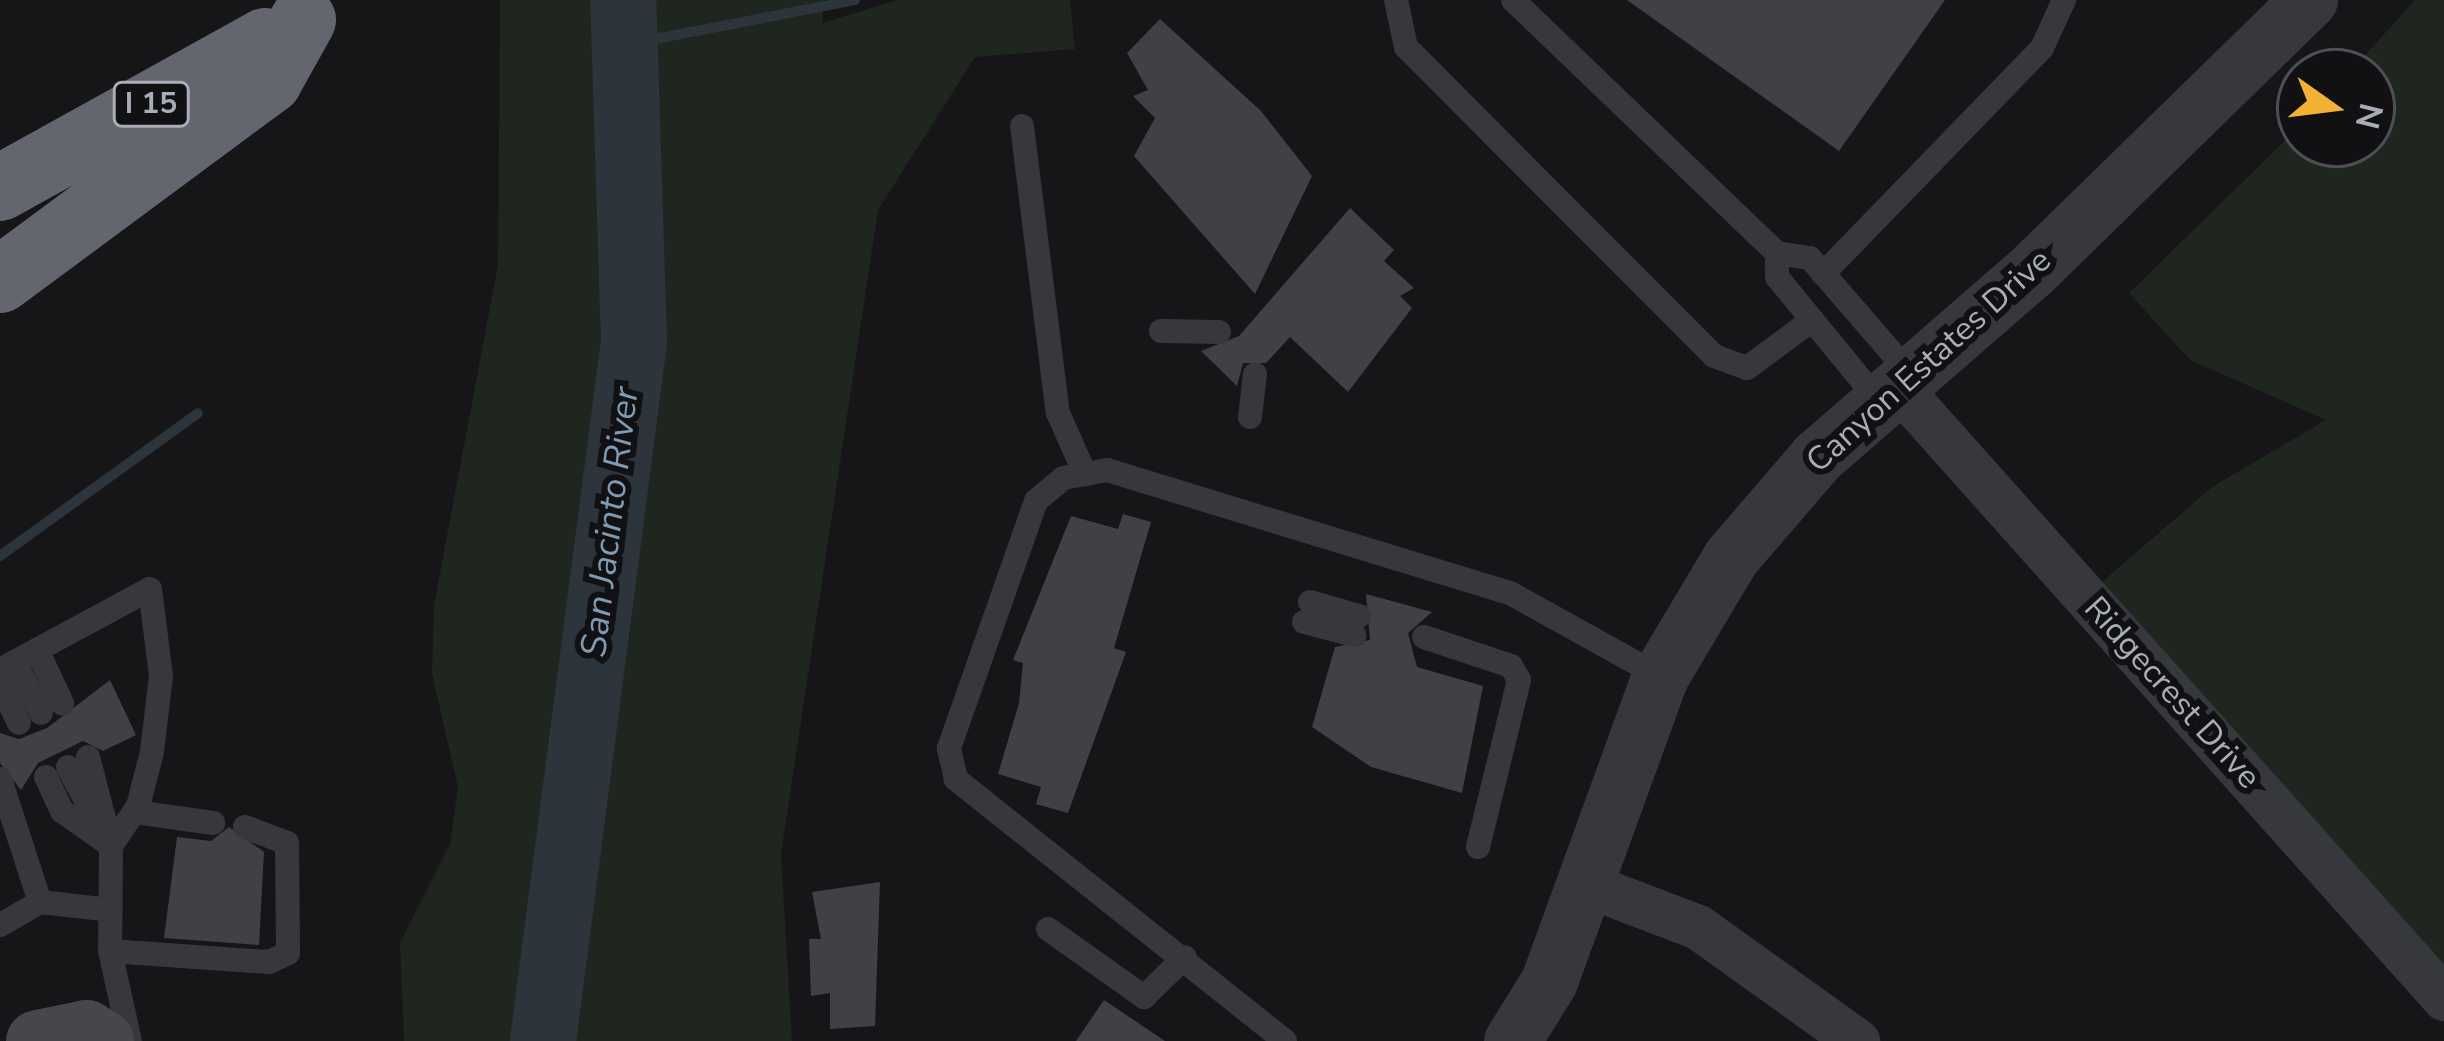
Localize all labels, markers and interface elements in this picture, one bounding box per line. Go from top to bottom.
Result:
north arrow [2276,48,2396,168]
road number: I 15 [112,80,190,128]
text: N [2344,99,2393,134]
street label: Canyon Estates Drive [1799,241,2059,481]
water label: San Jacinto River [572,385,648,659]
street label: Ridgecrest Drive [2076,589,2268,797]

